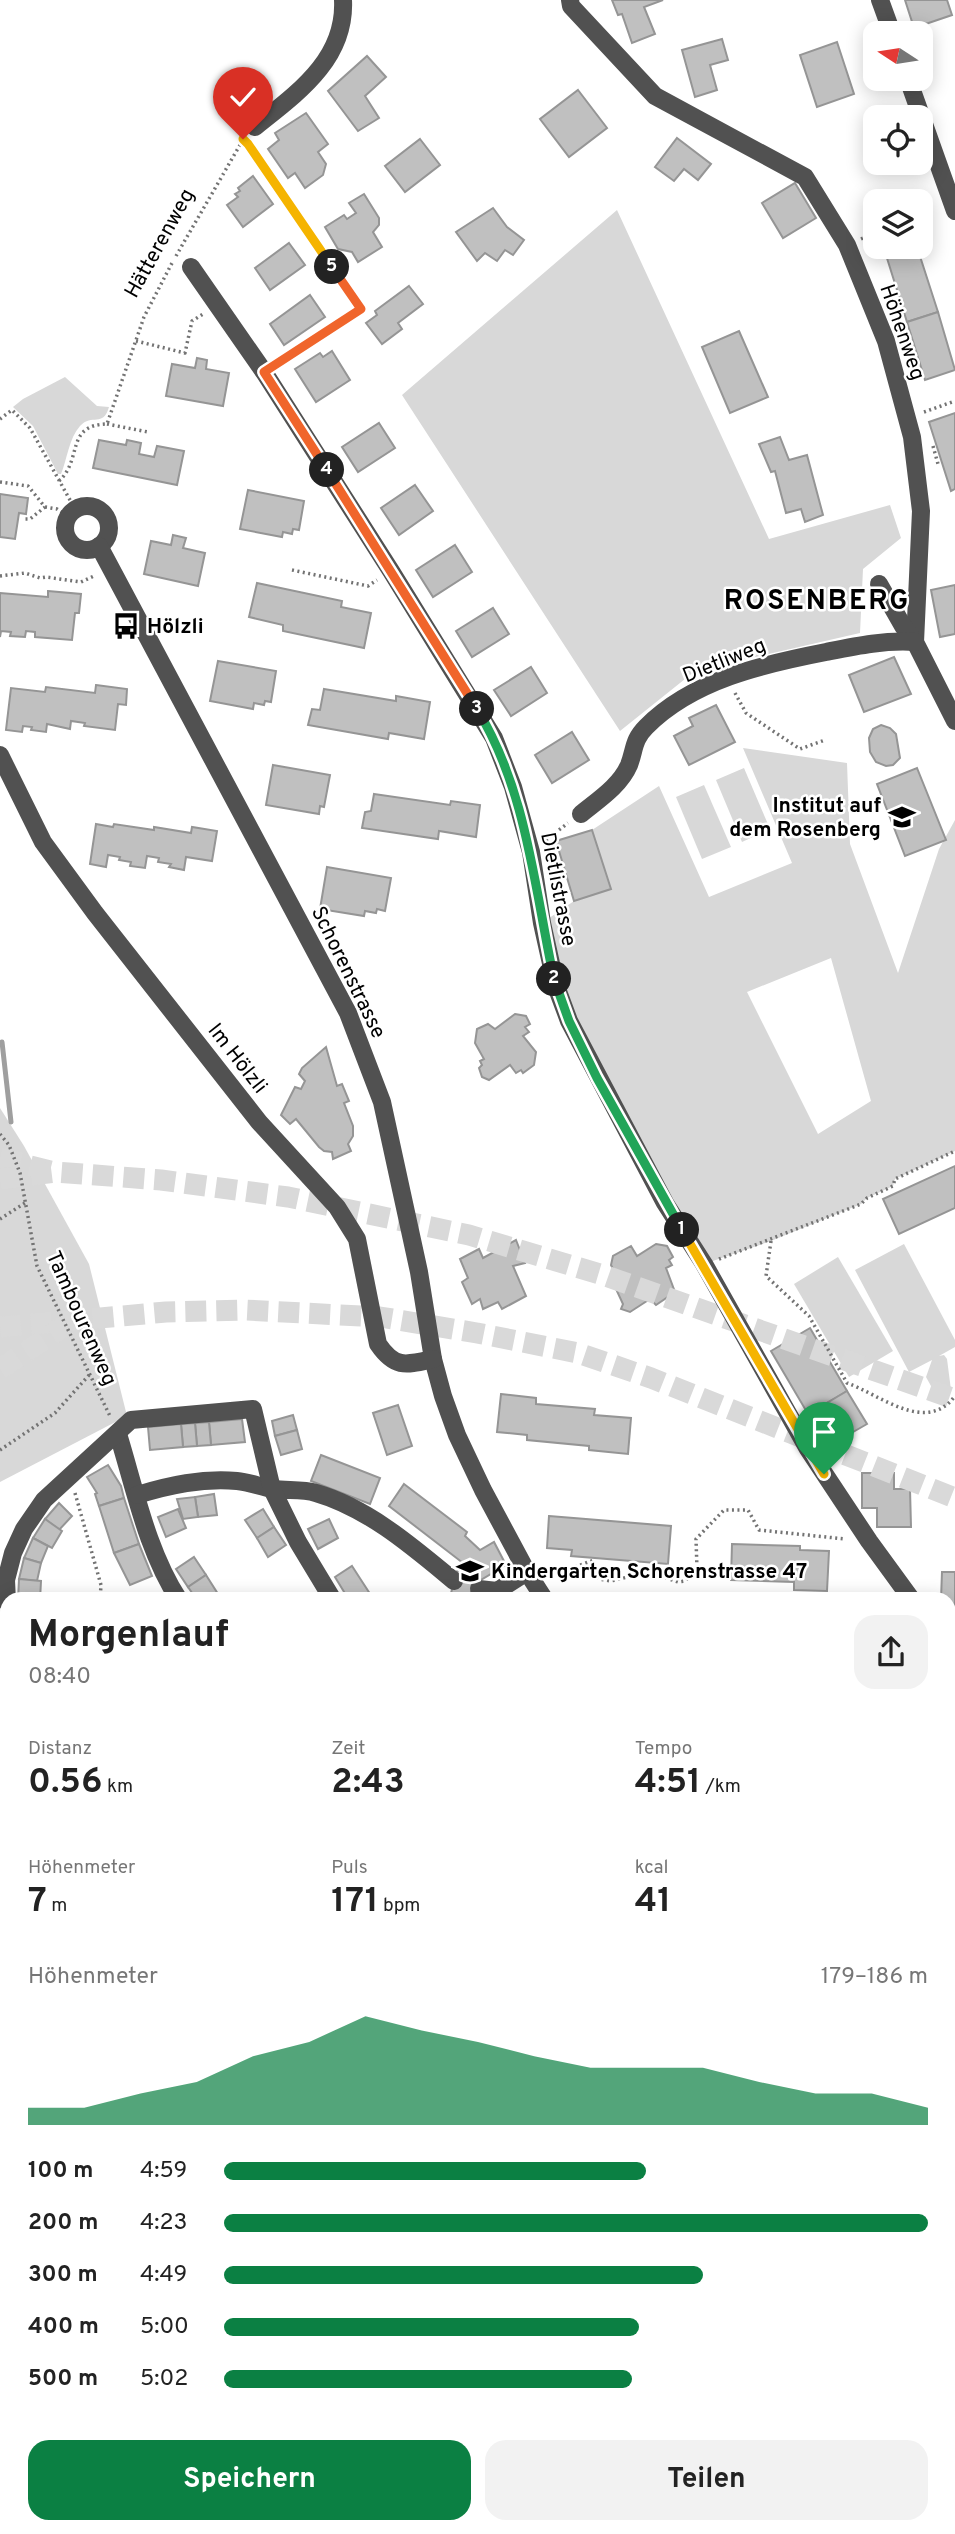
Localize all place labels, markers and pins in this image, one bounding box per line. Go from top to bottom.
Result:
pin [213,67,273,139]
pin: 5 [314,250,350,284]
pin: 4 [310,452,344,488]
bus stop icon: Hölzli [111,611,141,641]
place label: Hölzli [147,614,204,641]
pin: 3 [460,692,494,726]
place label: Institut auf dem Rosenberg [729,793,881,844]
school or university icon: Institut auf dem Rosenberg [887,802,917,832]
pin: 2 [536,962,572,996]
pin: 1 [664,1212,700,1248]
pin [794,1402,854,1474]
school or university icon: Kindergarten Schorenstrasse 47 [455,1556,485,1586]
place label: Kindergarten Schorenstrasse 47 [491,1559,807,1586]

